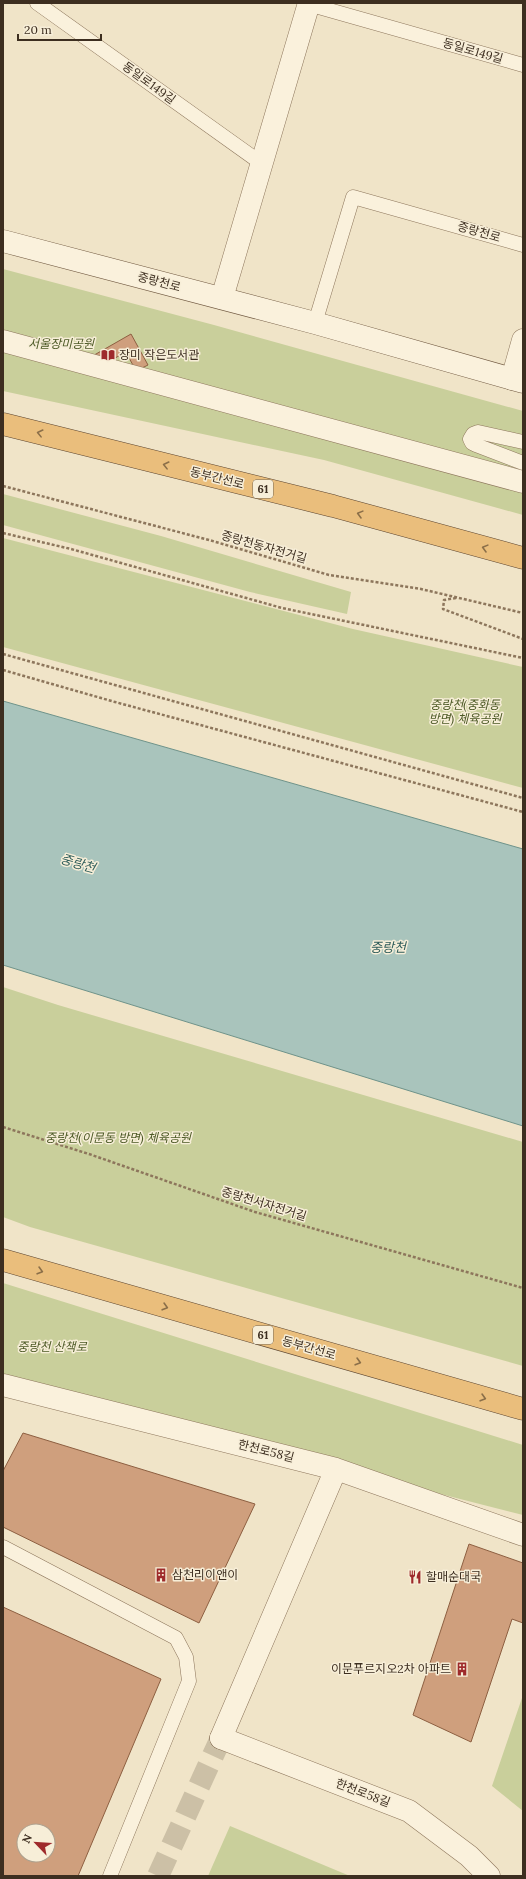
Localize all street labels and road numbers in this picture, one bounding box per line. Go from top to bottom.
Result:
street label: 동일로149길 [441,35,505,66]
street label: 동일로149길 [120,58,179,107]
street label: 중랑천로 [456,218,502,245]
street label: 중랑천로 [136,269,182,294]
street label: 동부간선로 [189,464,246,491]
road number: 61 [253,480,273,498]
street label: 중랑천동자전거길 [220,527,309,566]
street label: 중랑천서자전거길 [220,1183,309,1224]
road number: 61 [253,1326,273,1344]
street label: 동부간선로 [281,1333,338,1362]
street label: 한천로58길 [236,1436,296,1465]
street label: 한천로58길 [334,1775,393,1810]

